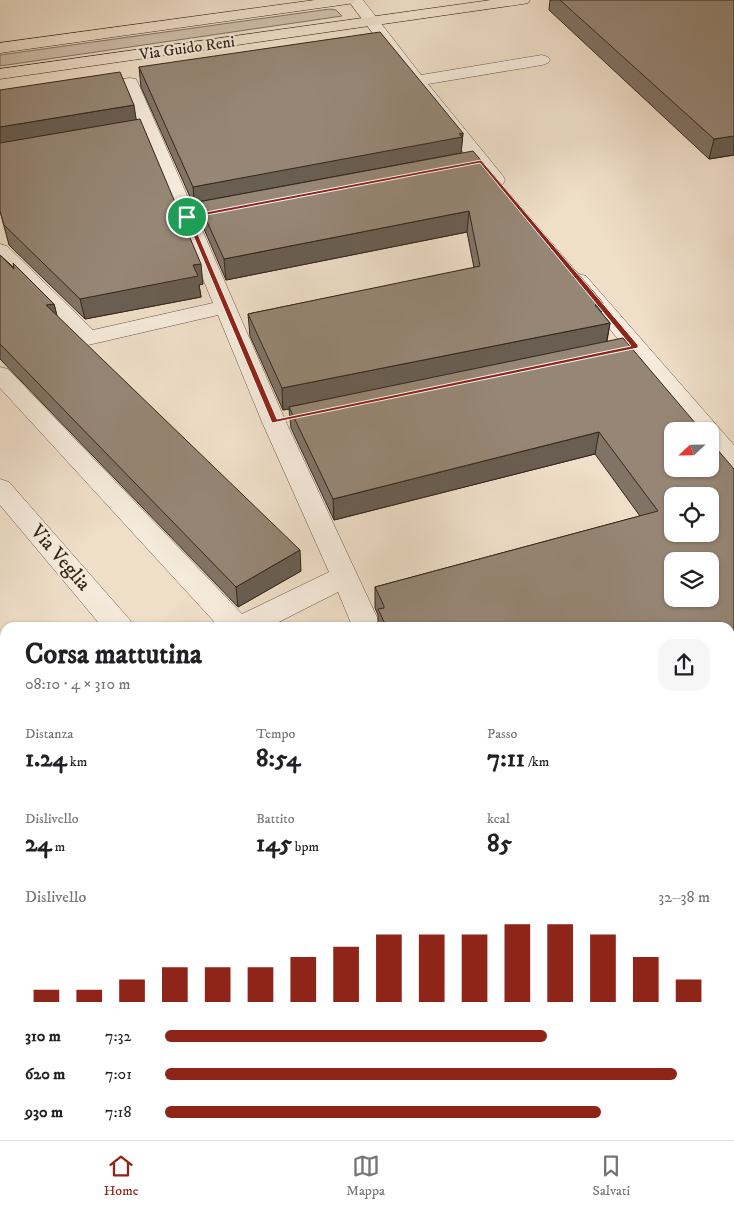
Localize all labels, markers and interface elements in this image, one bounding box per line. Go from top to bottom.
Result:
street label: Via Guido Reni [137,31,236,65]
pin [166,196,208,238]
icon: arrive [173,203,201,231]
north arrow [664,422,719,478]
map controls [664,422,719,607]
button: locate [664,487,719,542]
street label: Via Veglia [24,519,96,597]
button: layers [664,552,719,607]
text: Corsa mattutina [25,637,202,672]
button: share [658,639,710,691]
text: 08:10 · 4 × 310 m [25,674,130,694]
text: Distanza [25,725,73,743]
text: Tempo [256,725,295,743]
text: Passo [487,725,517,743]
text: 1.24 [25,743,67,774]
text: 8:54 [256,743,301,774]
text: 7:11 [487,743,525,774]
text: km [67,753,87,771]
text: /km [525,753,549,771]
text: Dislivello [25,810,79,828]
text: Battito [256,810,295,828]
text: kcal [487,810,510,828]
text: 24 [25,828,52,859]
text: 145 [256,828,292,859]
text: 85 [487,828,512,859]
text: m [52,838,65,856]
text: bpm [292,838,319,856]
text: Dislivello [25,887,86,907]
text: 32–38 m [658,887,710,907]
text: 310 m [25,1026,61,1046]
text: 7:32 [105,1026,131,1046]
text: 620 m [25,1064,65,1084]
text: 7:01 [105,1064,132,1084]
text: 930 m [25,1102,63,1122]
text: 7:18 [105,1102,131,1122]
tab: Home [104,1152,138,1200]
tab: Mappa [346,1152,385,1200]
tab: Salvati [593,1152,630,1200]

